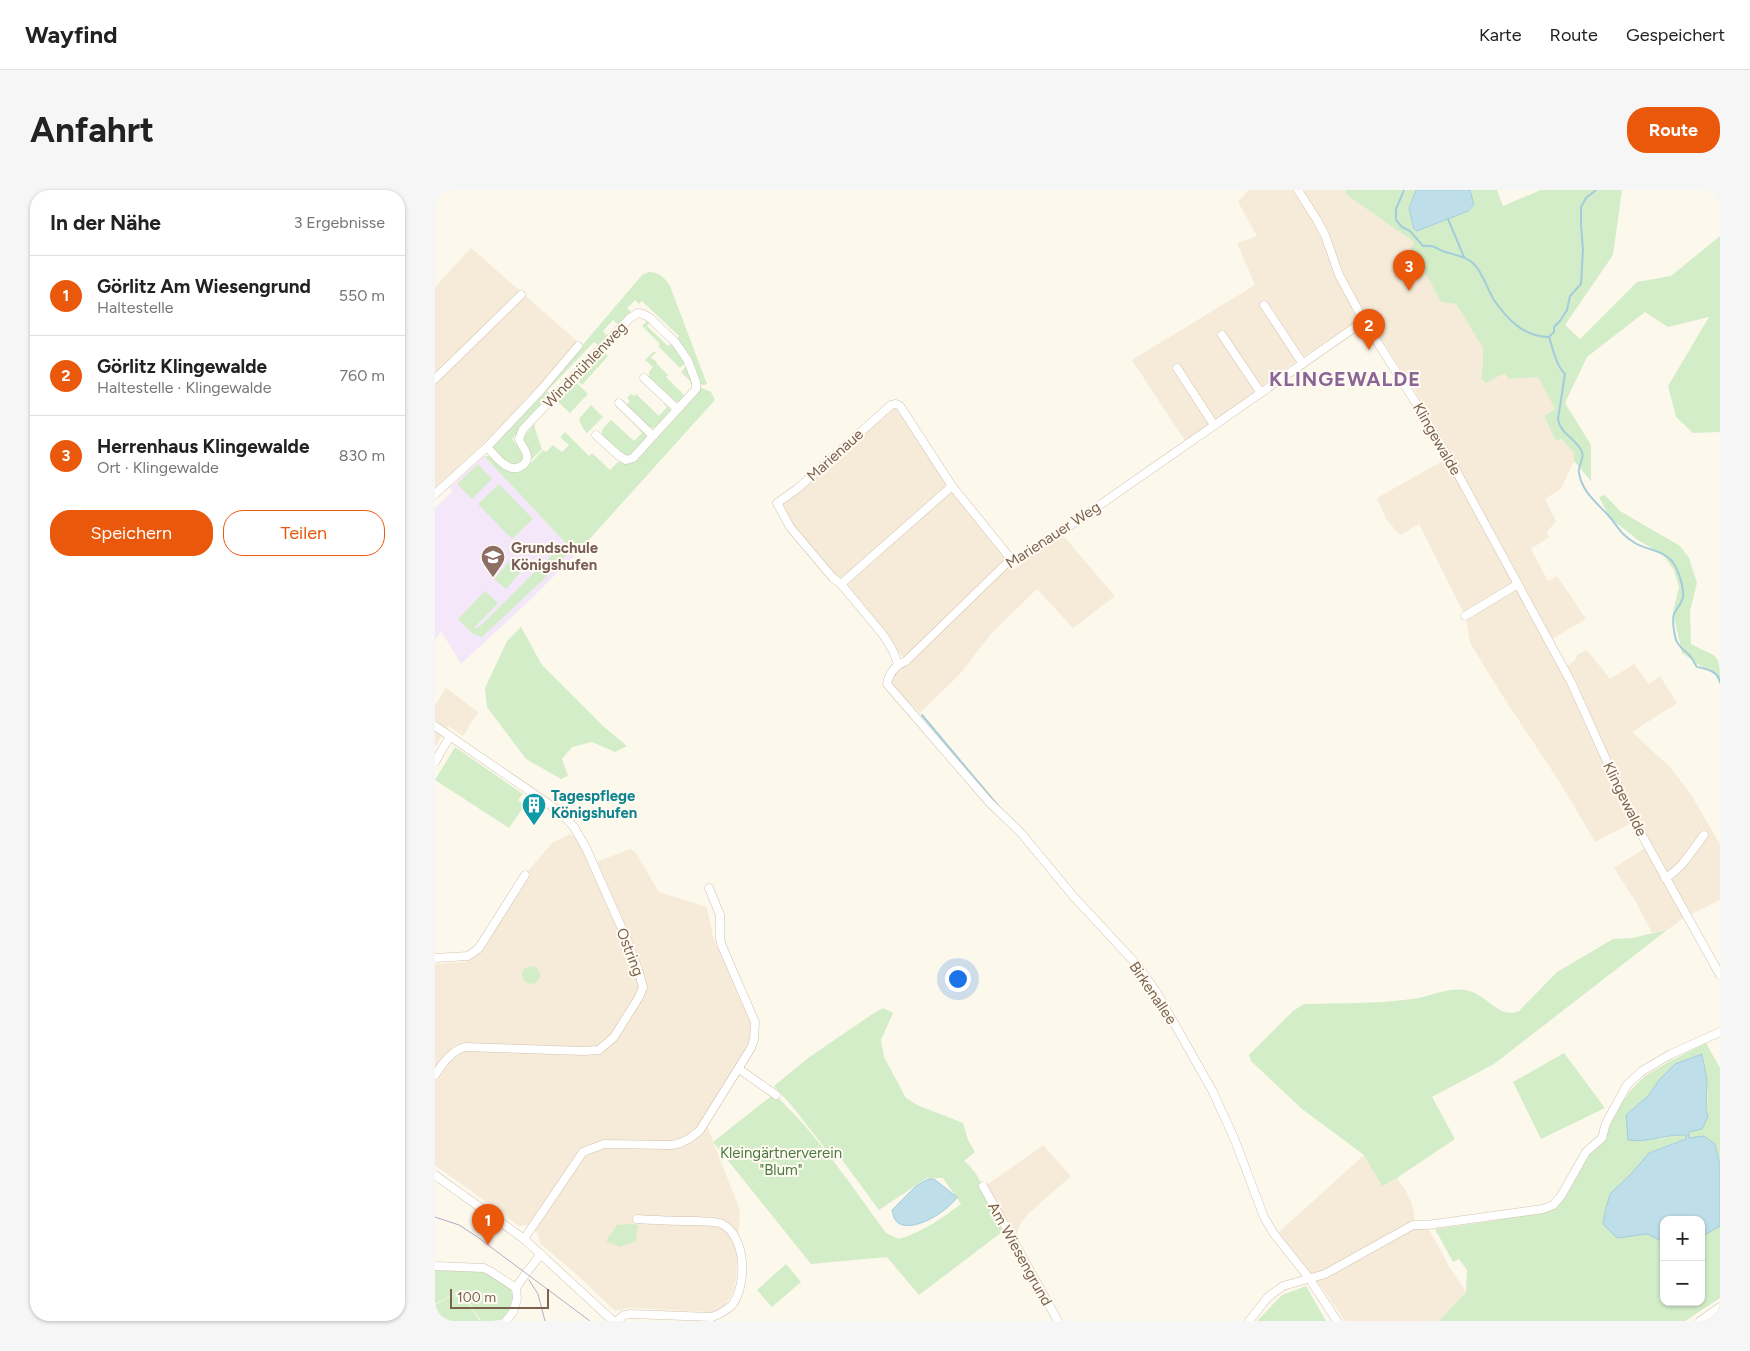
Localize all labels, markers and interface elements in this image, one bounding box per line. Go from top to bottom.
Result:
text: Wayfind [25,20,118,49]
text: Karte [1479,24,1522,46]
text: Route [1550,24,1598,46]
text: Gespeichert [1626,24,1725,46]
button: Route [1627,107,1720,153]
text: Anfahrt [30,109,154,151]
text: In der Nähe [50,210,161,235]
text: 3 Ergebnisse [294,213,385,232]
pin: 3 [1393,250,1425,291]
text: Görlitz Am Wiesengrund [97,275,311,298]
text: 1 [63,286,69,305]
text: 550 m [339,286,385,305]
text: Haltestelle [97,298,173,317]
pin: 2 [1353,309,1385,350]
street label: Windmühlenweg [539,318,631,412]
text: Görlitz Klingewalde [97,355,267,378]
text: 2 [61,366,71,385]
text: 760 m [340,366,385,385]
district label: KLINGEWALDE [1269,367,1421,391]
text: Haltestelle · Klingewalde [97,378,271,397]
street label: Klingewalde [1409,400,1465,478]
street label: Marienaue [803,425,867,485]
text: Herrenhaus Klingewalde [97,435,309,458]
text: 3 [62,446,70,465]
text: 830 m [339,446,385,465]
text: Ort · Klingewalde [97,458,219,477]
street label: Marienauer Weg [1002,498,1104,572]
button: Speichern [50,510,213,556]
button: Teilen [223,510,385,556]
place label: Grundschule Königshufen [511,539,599,574]
school or university icon: Grundschule Königshufen [480,544,506,578]
street label: Klingewalde [1599,759,1651,839]
place label: Tagespflege Königshufen [551,787,637,822]
building icon: Tagespflege Königshufen [521,792,547,826]
street label: Ostring [613,925,647,979]
street label: Birkenallee [1125,958,1181,1028]
your location [945,966,971,992]
park label: Kleingärtnerverein "Blum" [720,1144,842,1179]
street label: Am Wiesengrund [984,1199,1056,1309]
pin: 1 [472,1204,504,1245]
map controls [1660,1216,1705,1306]
button: + [1660,1216,1705,1261]
button: − [1660,1261,1705,1306]
scale bar [450,1286,549,1309]
text: 100 m [457,1289,496,1306]

